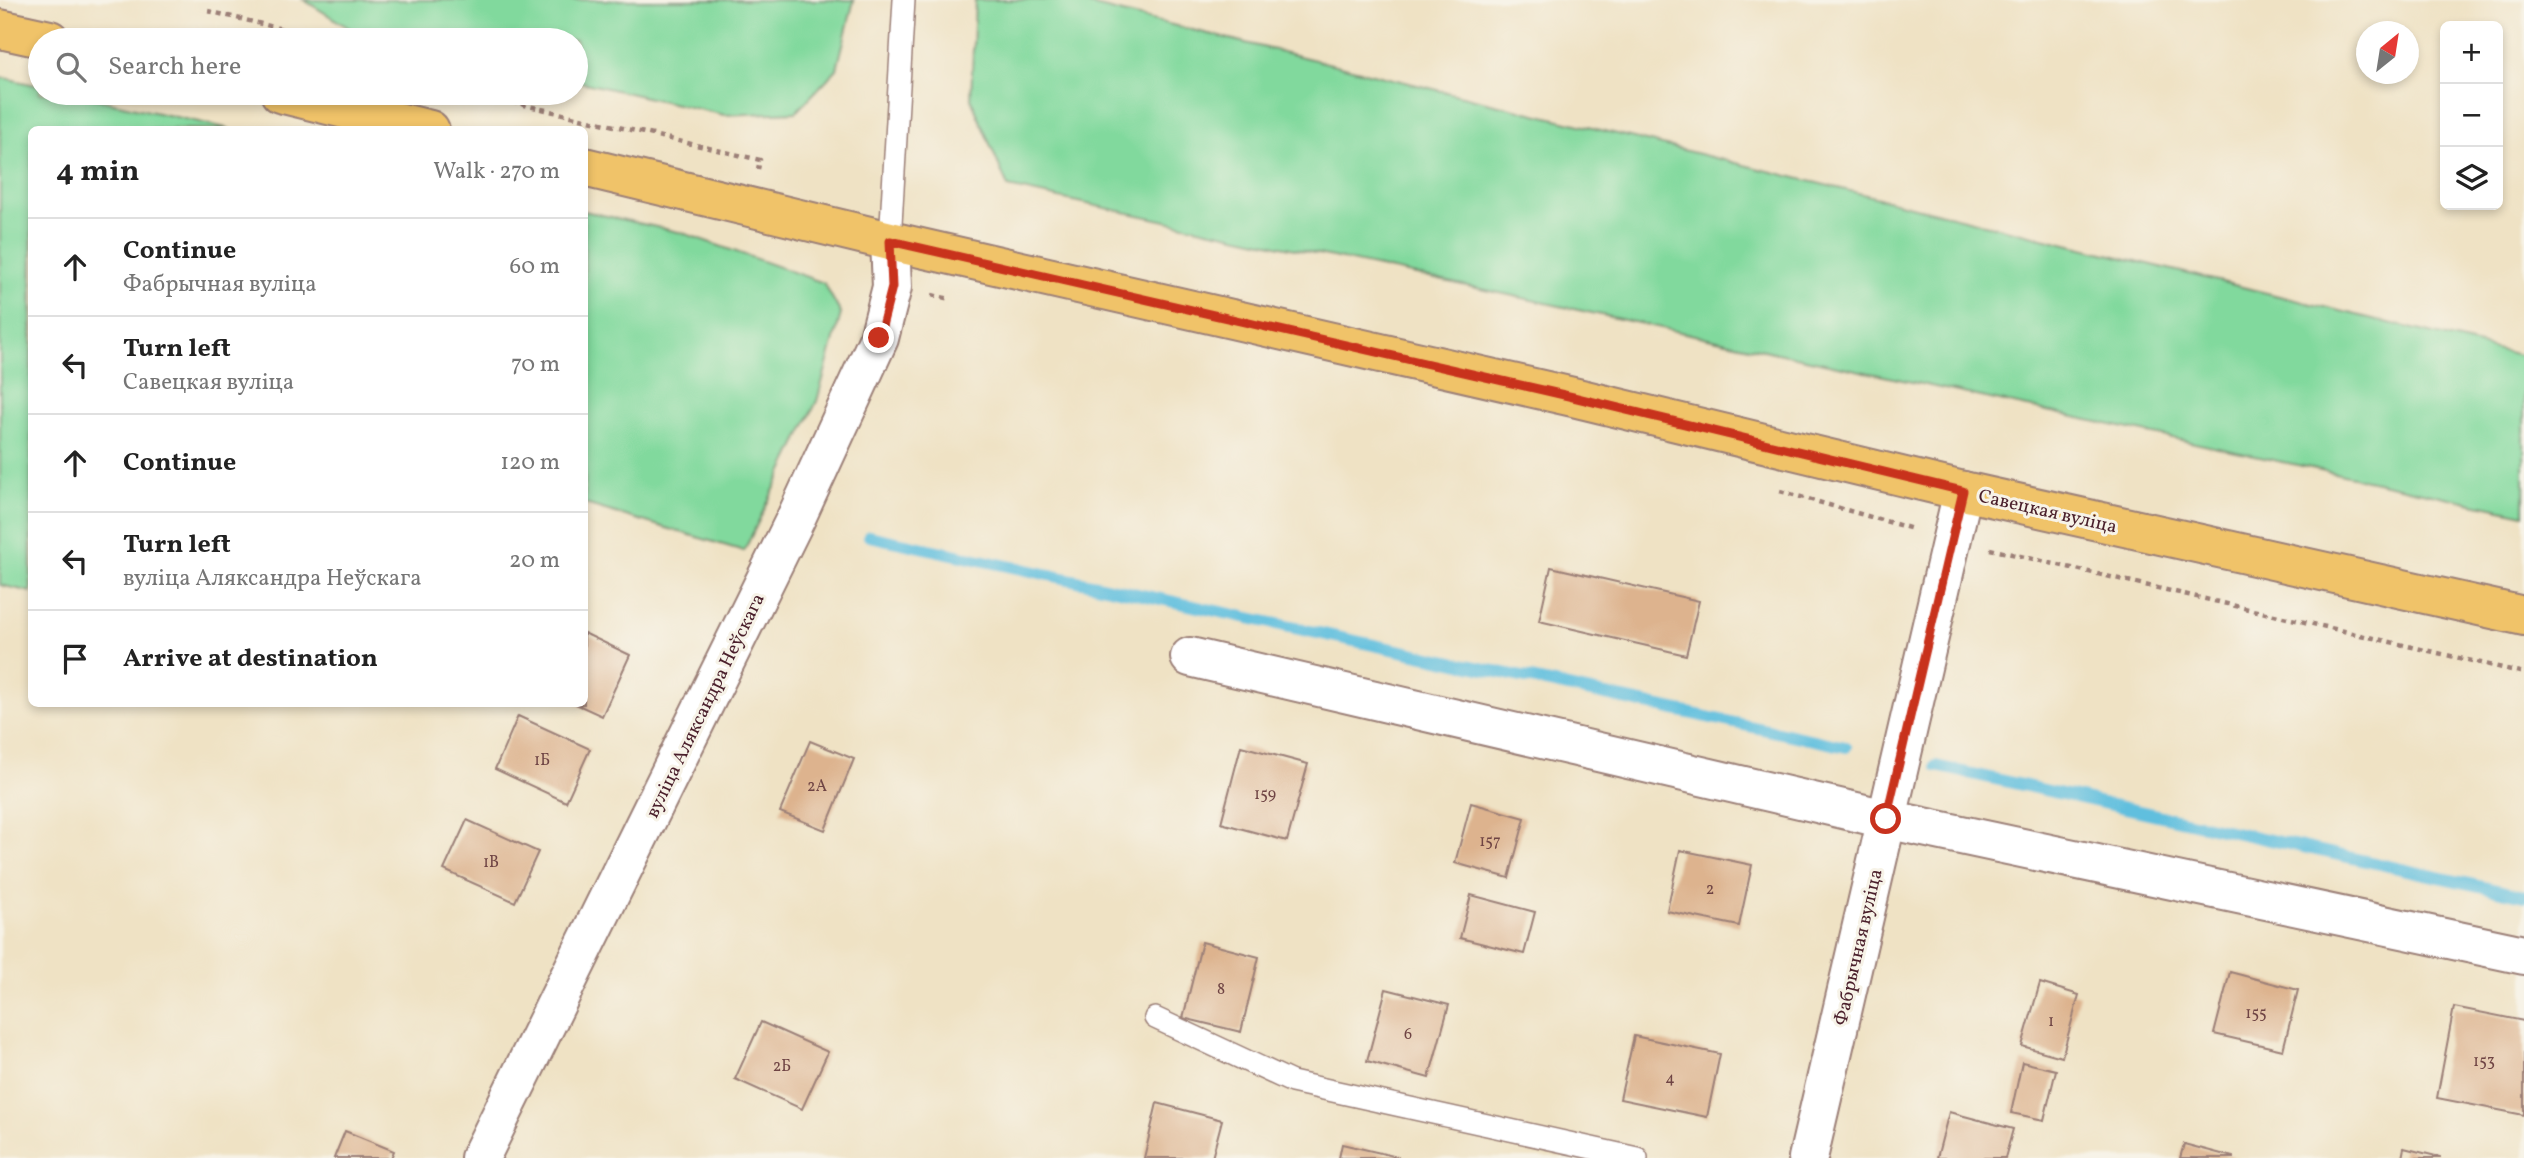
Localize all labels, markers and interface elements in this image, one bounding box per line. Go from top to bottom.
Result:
north arrow [2356,21,2419,84]
map controls [2440,21,2503,210]
button: + [2440,21,2503,84]
search box [28,28,588,105]
icon: search [52,48,90,86]
text: Search here [108,49,241,85]
button: − [2440,84,2503,147]
button: layers [2440,147,2503,210]
text: 4 min [56,151,140,193]
text: Walk · 270 m [433,156,560,188]
text: Continue [123,233,236,269]
icon: ahead [56,248,94,286]
text: 60 m [510,251,560,283]
text: Фабрычная вуліца [123,269,317,301]
route end [863,322,894,353]
text: Turn left [123,331,231,367]
icon: left [56,346,94,384]
text: 70 m [511,349,560,381]
text: Савецкая вуліца [123,367,294,399]
icon: ahead [56,444,94,482]
text: Continue [123,445,236,481]
text: 120 m [500,447,560,479]
street label: Савецкая вуліца [1976,483,2119,541]
text: Turn left [123,527,231,563]
icon: left [56,542,94,580]
text: 20 m [509,545,560,577]
text: вуліца Аляксандра Неўскага [123,563,422,595]
street label: вуліца Аляксандра Неўскага [640,589,772,822]
icon: arrive [56,640,94,678]
text: Arrive at destination [123,641,378,677]
house number: 1Б [534,750,550,772]
house number: 2А [807,776,827,798]
house number: 159 [1254,784,1276,806]
route start [1870,803,1901,834]
house number: 157 [1479,831,1501,853]
house number: 1В [483,852,499,874]
street label: Фабрычная вуліца [1828,867,1890,1028]
house number: 2 [1706,879,1714,901]
house number: 8 [1217,979,1225,1001]
house number: 155 [2245,1003,2267,1025]
house number: 1 [2048,1011,2054,1033]
house number: 6 [1404,1024,1412,1046]
house number: 153 [2473,1051,2495,1073]
house number: 2Б [773,1056,791,1078]
house number: 4 [1665,1068,1675,1090]

